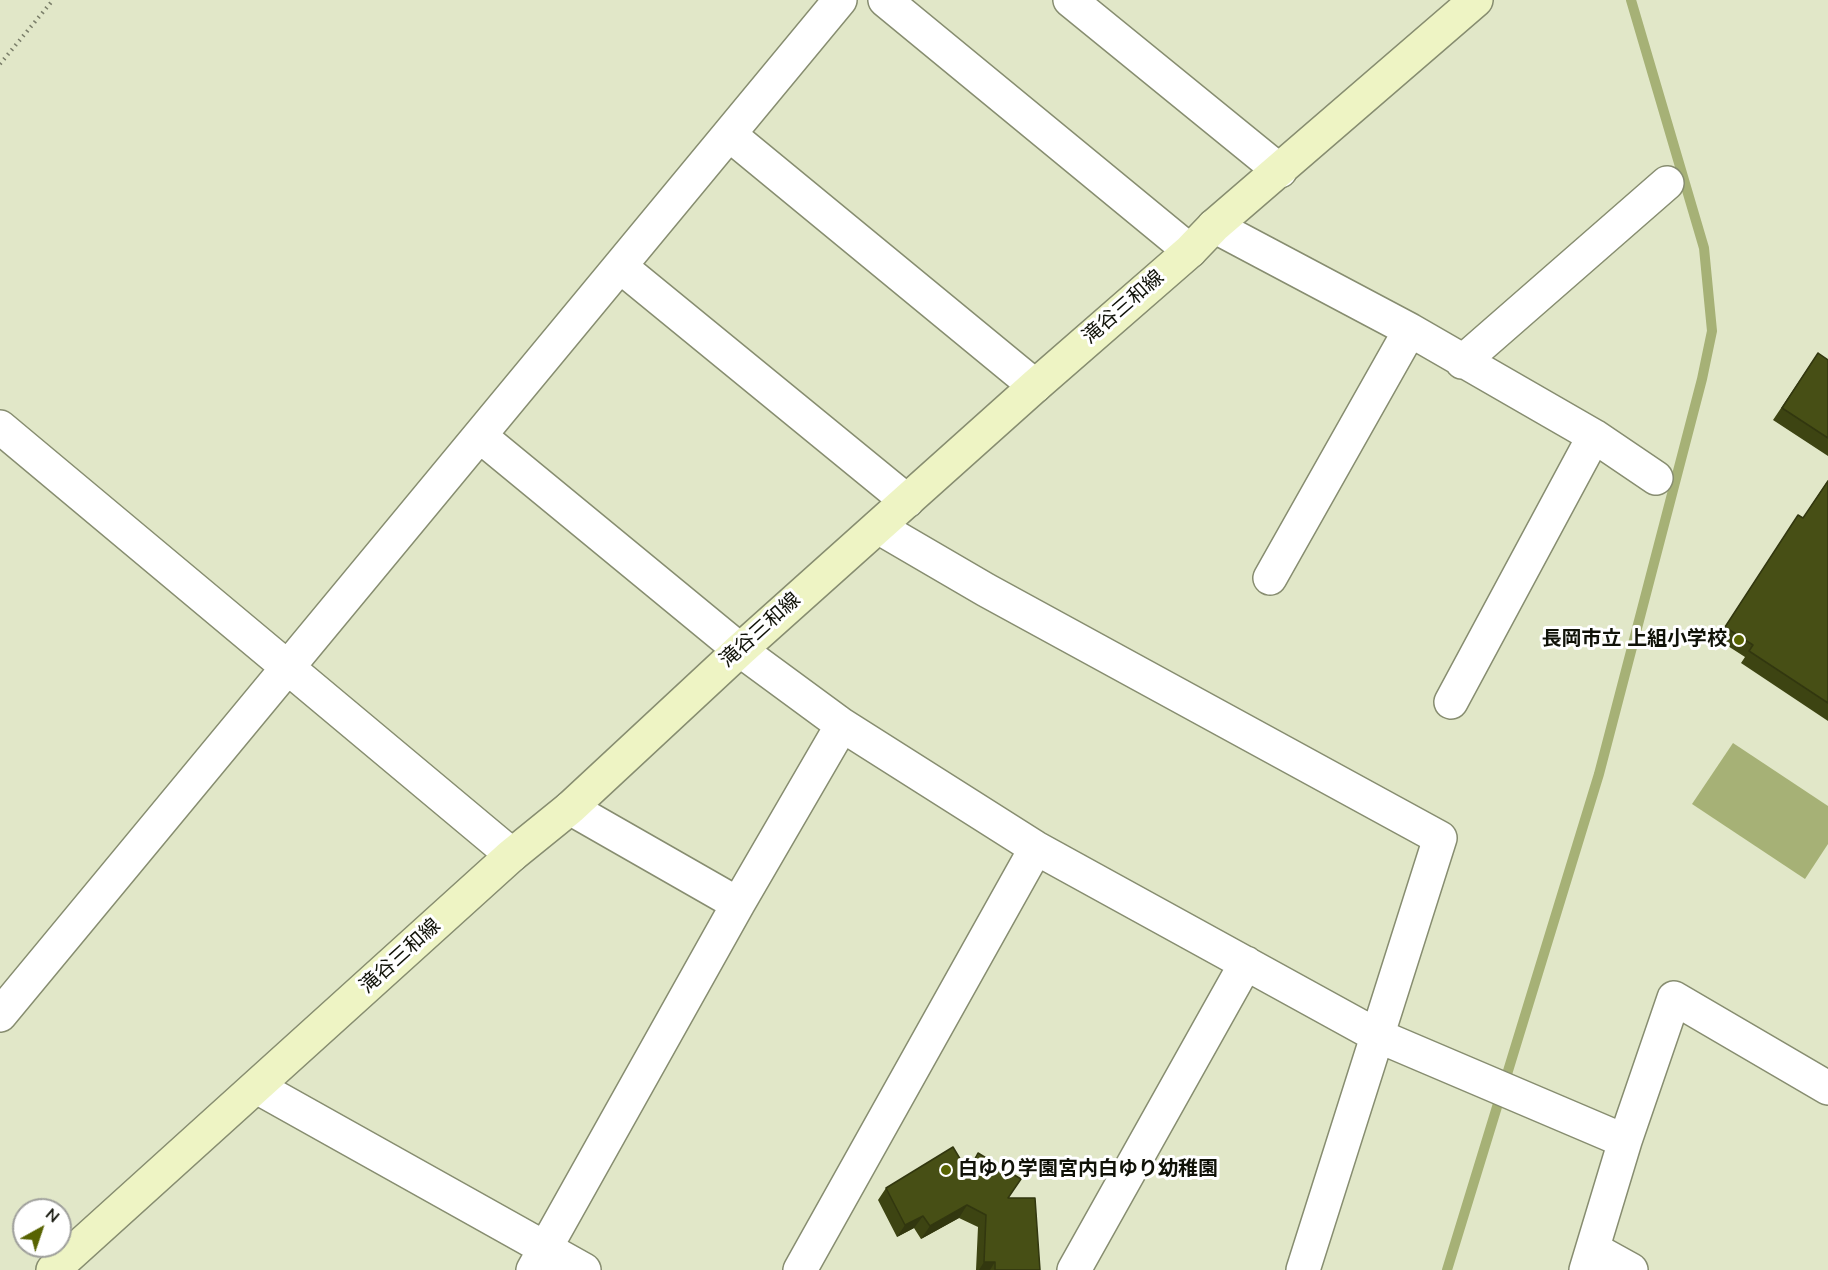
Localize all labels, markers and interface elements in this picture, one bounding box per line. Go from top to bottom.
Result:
street label: 滝谷三和線 [1078,266,1170,350]
street label: 滝谷三和線 [716,589,806,673]
place label: 長岡市立 上組小学校 [1542,628,1727,652]
marker: 長岡市立 上組小学校 [1732,633,1746,647]
street label: 滝谷三和線 [356,915,446,999]
place label: 白ゆり学園宮内白ゆり幼稚園 [958,1158,1218,1182]
marker: 白ゆり学園宮内白ゆり幼稚園 [939,1163,953,1177]
north arrow [12,1198,72,1258]
text: N [41,1203,64,1228]

